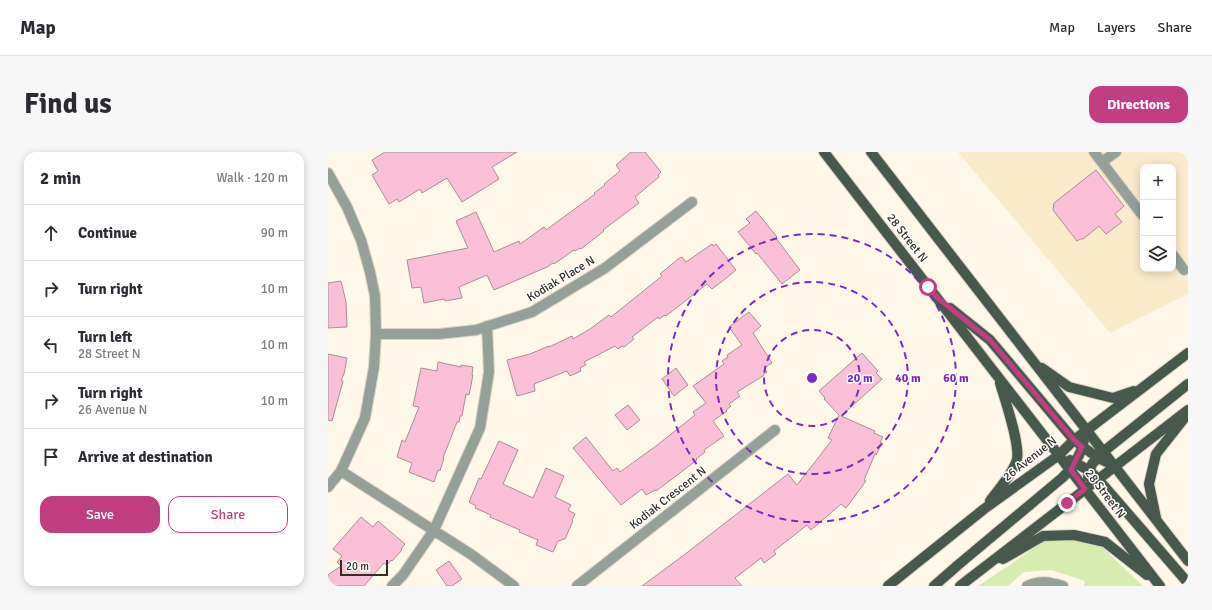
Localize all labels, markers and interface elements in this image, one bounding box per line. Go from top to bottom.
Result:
text: Map [20,16,56,40]
text: Map [1049,19,1075,36]
text: Layers [1097,19,1136,36]
text: Share [1158,19,1192,36]
button: Directions [1089,86,1188,123]
text: Find us [24,87,112,121]
map controls [1140,164,1176,272]
button: + [1140,164,1176,200]
text: 2 min [40,168,81,189]
text: Walk · 120 m [217,170,288,186]
button: − [1140,200,1176,236]
street label: 28 Street N [883,211,931,265]
icon: ahead [40,222,62,244]
text: Continue [78,224,137,242]
text: 90 m [261,225,288,241]
button: layers [1140,236,1176,272]
street label: Kodiak Place N [524,253,598,305]
icon: right [40,278,62,300]
route start [919,278,937,296]
text: Turn right [78,280,143,298]
text: 10 m [261,281,288,297]
text: Turn left [78,328,132,346]
icon: left [40,334,62,356]
text: 10 m [261,337,288,353]
text: 28 Street N [78,346,140,362]
centre of rings [805,371,819,385]
text: 20 m [847,371,873,386]
text: 40 m [895,371,921,386]
text: 60 m [943,371,969,386]
text: Turn right [78,384,143,402]
icon: right [40,390,62,412]
text: 10 m [261,393,288,409]
text: 26 Avenue N [78,402,147,418]
street label: 26 Avenue N [1000,433,1060,485]
icon: arrive [40,446,62,468]
text: Arrive at destination [78,448,213,466]
street label: Kodiak Crescent N [627,463,709,533]
street label: 28 Street N [1082,466,1128,522]
route end [1058,494,1076,512]
button: Save [40,496,160,533]
button: Share [168,496,288,533]
scale bar [340,558,388,577]
text: 20 m [346,560,369,573]

